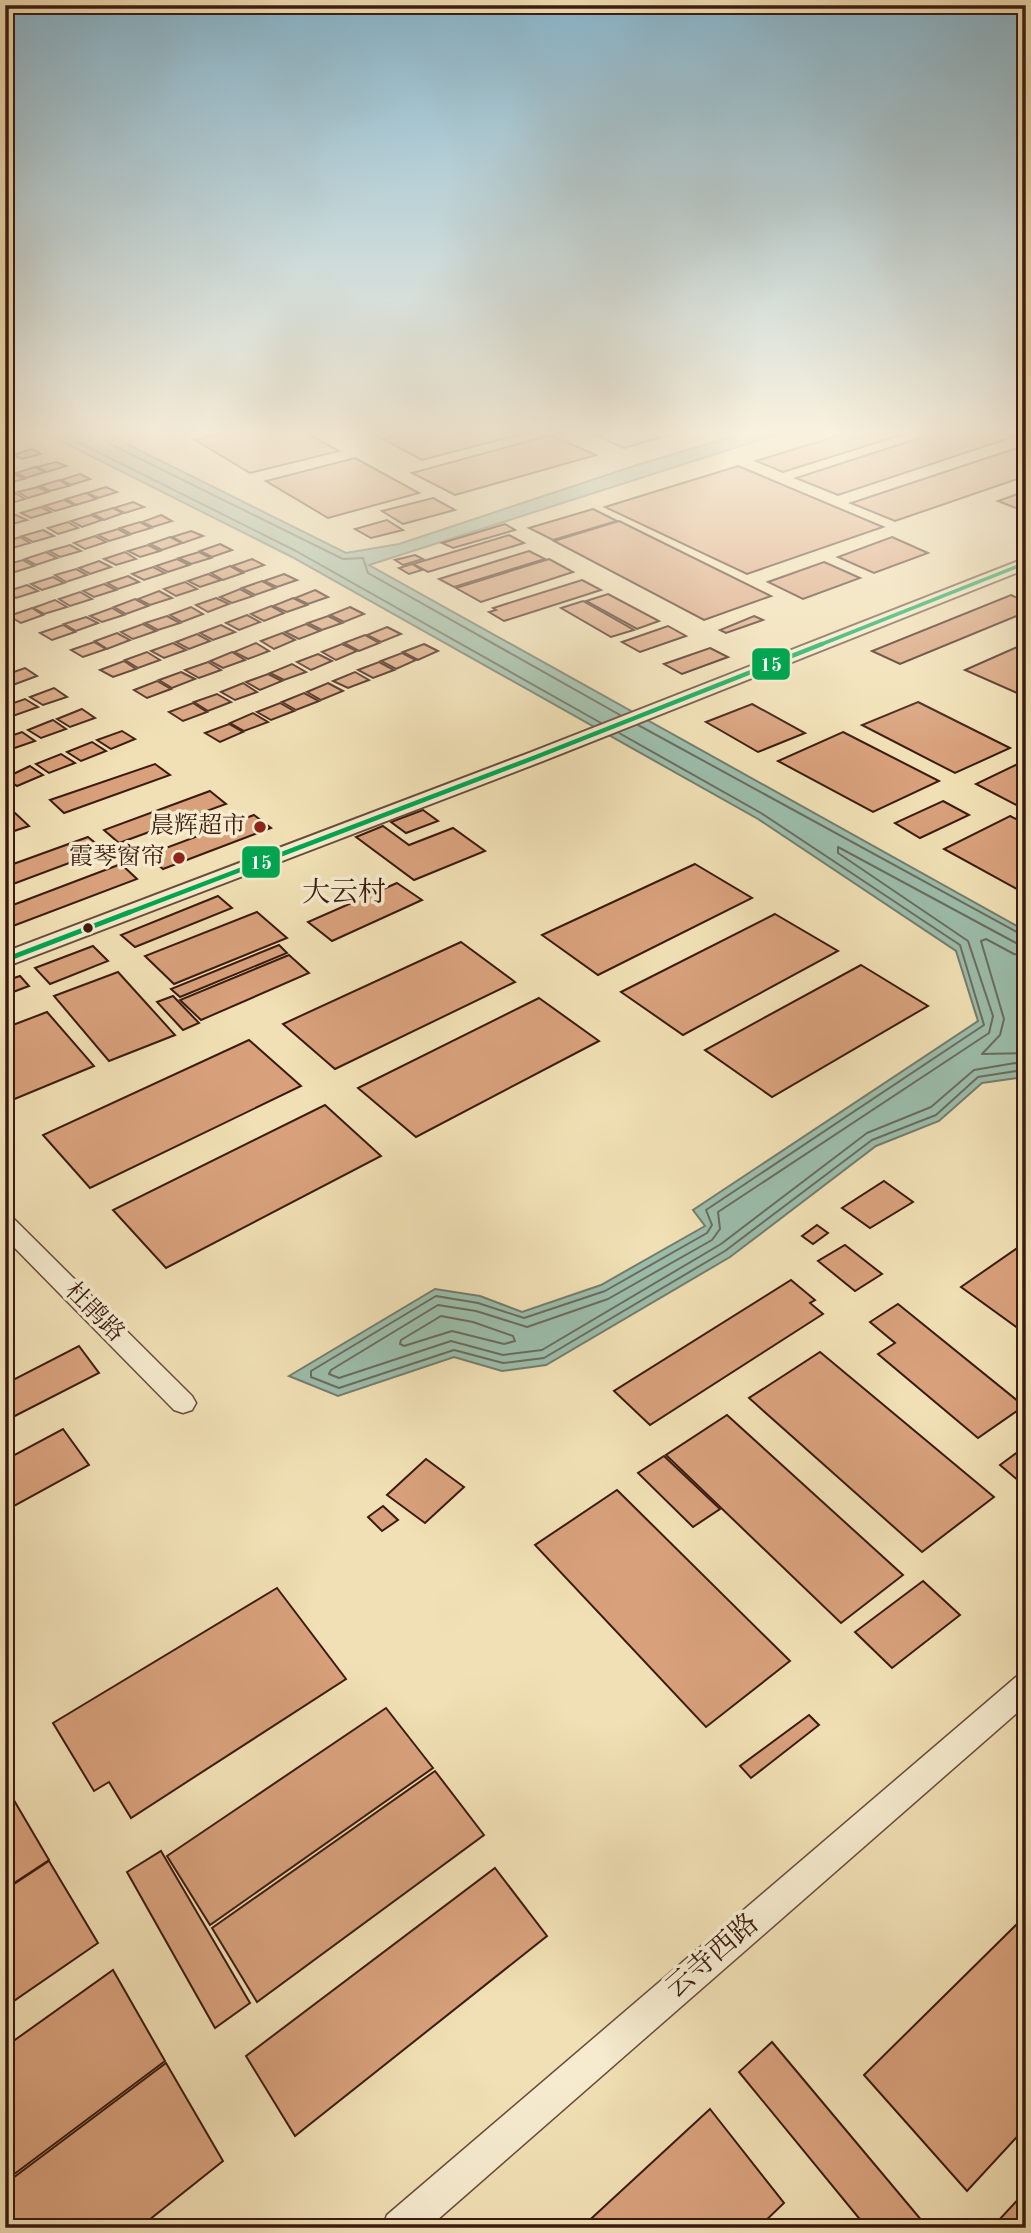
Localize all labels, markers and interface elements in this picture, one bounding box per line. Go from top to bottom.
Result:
line badge: 15 [751,647,791,681]
text: 15 [760,657,782,676]
place label: 晨辉超市 [150,812,246,839]
marker: 晨辉超市 [252,819,268,835]
place label: 霞琴窗帘 [69,843,165,870]
line badge: 15 [241,845,281,879]
marker: 霞琴窗帘 [171,850,187,866]
text: 15 [250,855,272,874]
district label: 大云村 [302,877,386,908]
unlabelled marker [81,921,95,935]
street label: 杜鹃路 [60,1277,130,1347]
street label: 云寺西路 [660,1907,764,2004]

